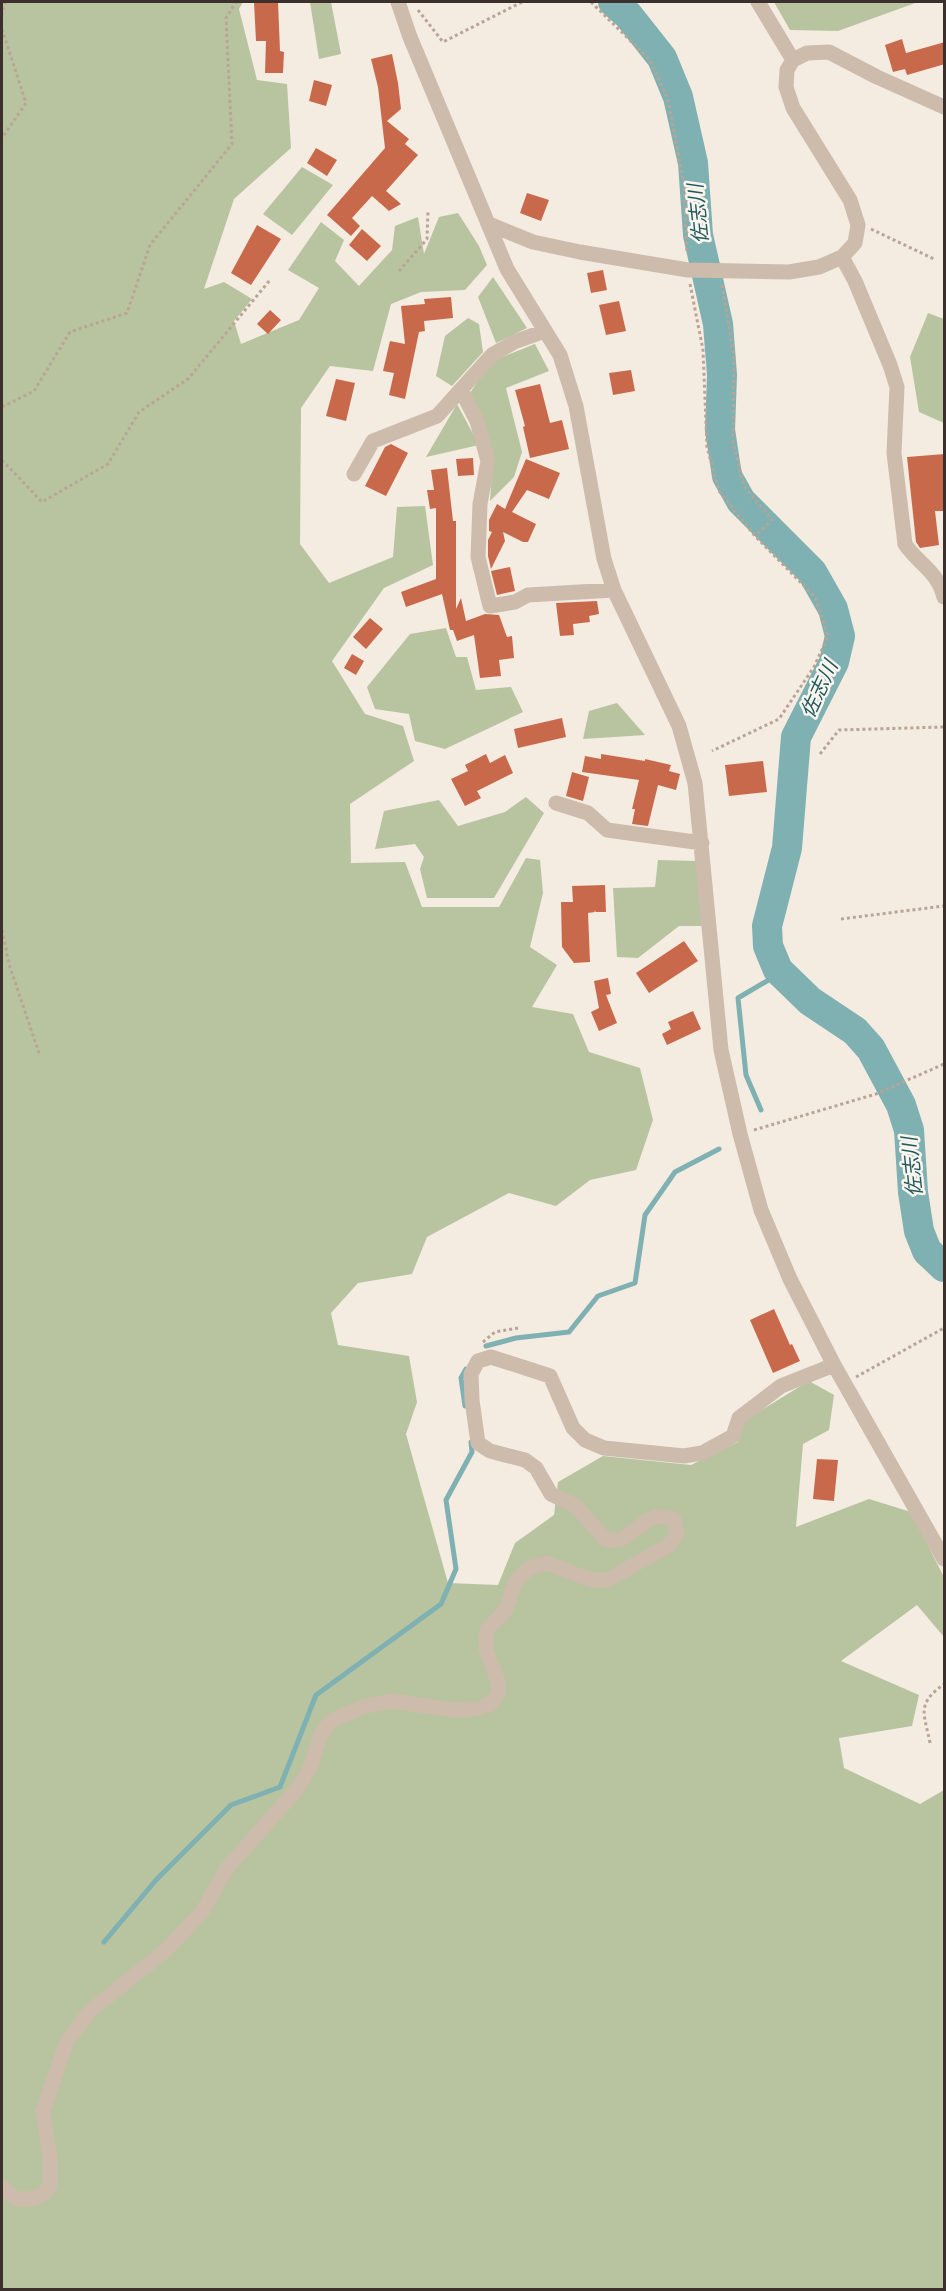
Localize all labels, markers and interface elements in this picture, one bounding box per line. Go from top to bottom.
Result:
water label: 佐志川 [683,181,713,245]
water label: 佐志川 [795,655,843,721]
water label: 佐志川 [897,1134,927,1198]

